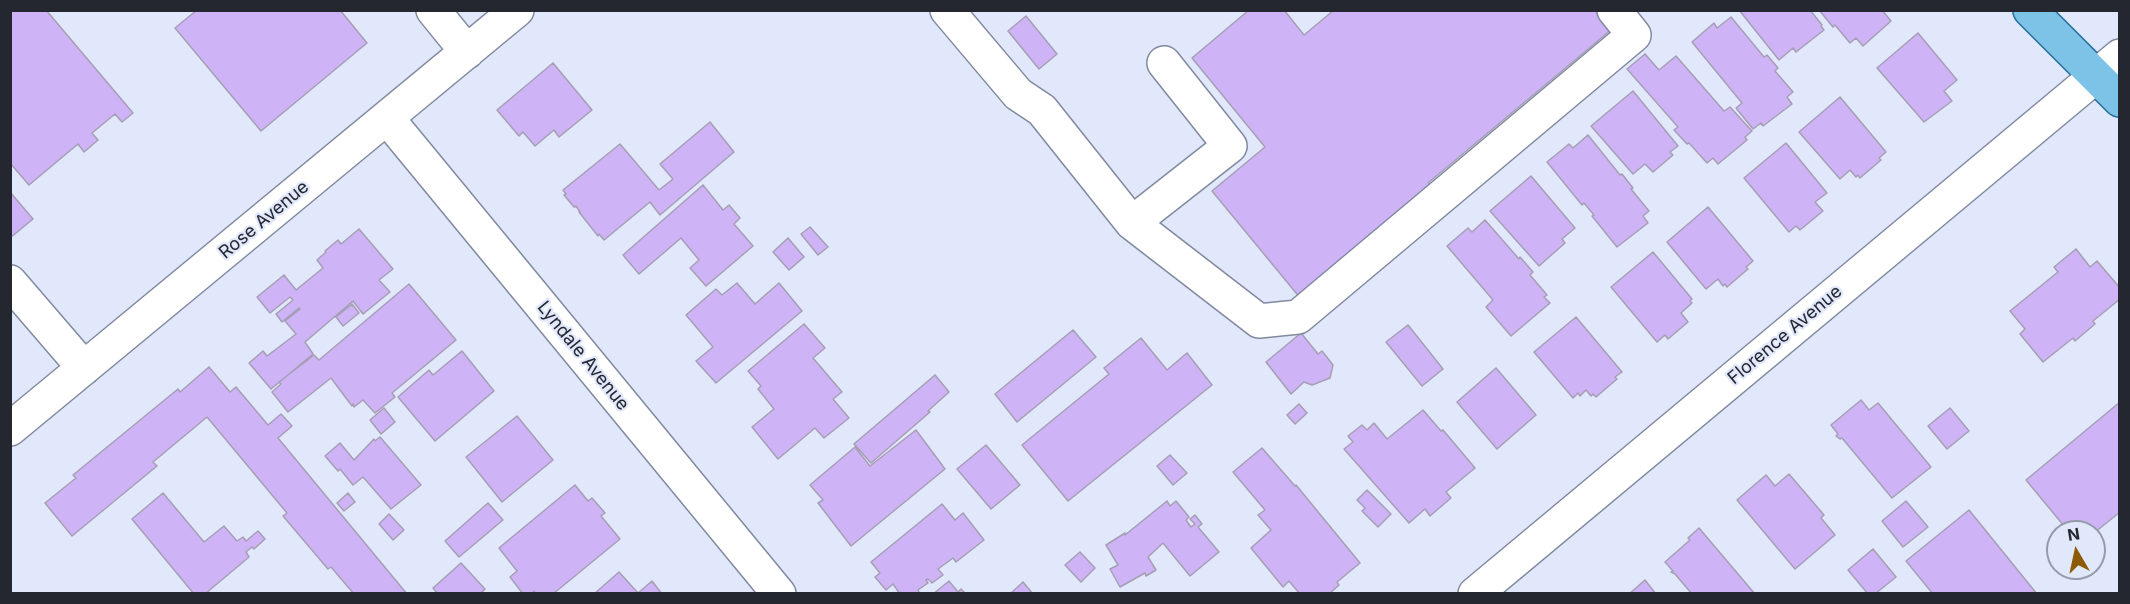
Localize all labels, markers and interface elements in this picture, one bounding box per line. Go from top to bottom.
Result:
street label: Rose Avenue [215,176,313,264]
street label: Florence Avenue [1723,281,1847,389]
street label: Lyndale Avenue [532,297,634,415]
north arrow [2046,520,2106,580]
text: N [2066,523,2081,545]

